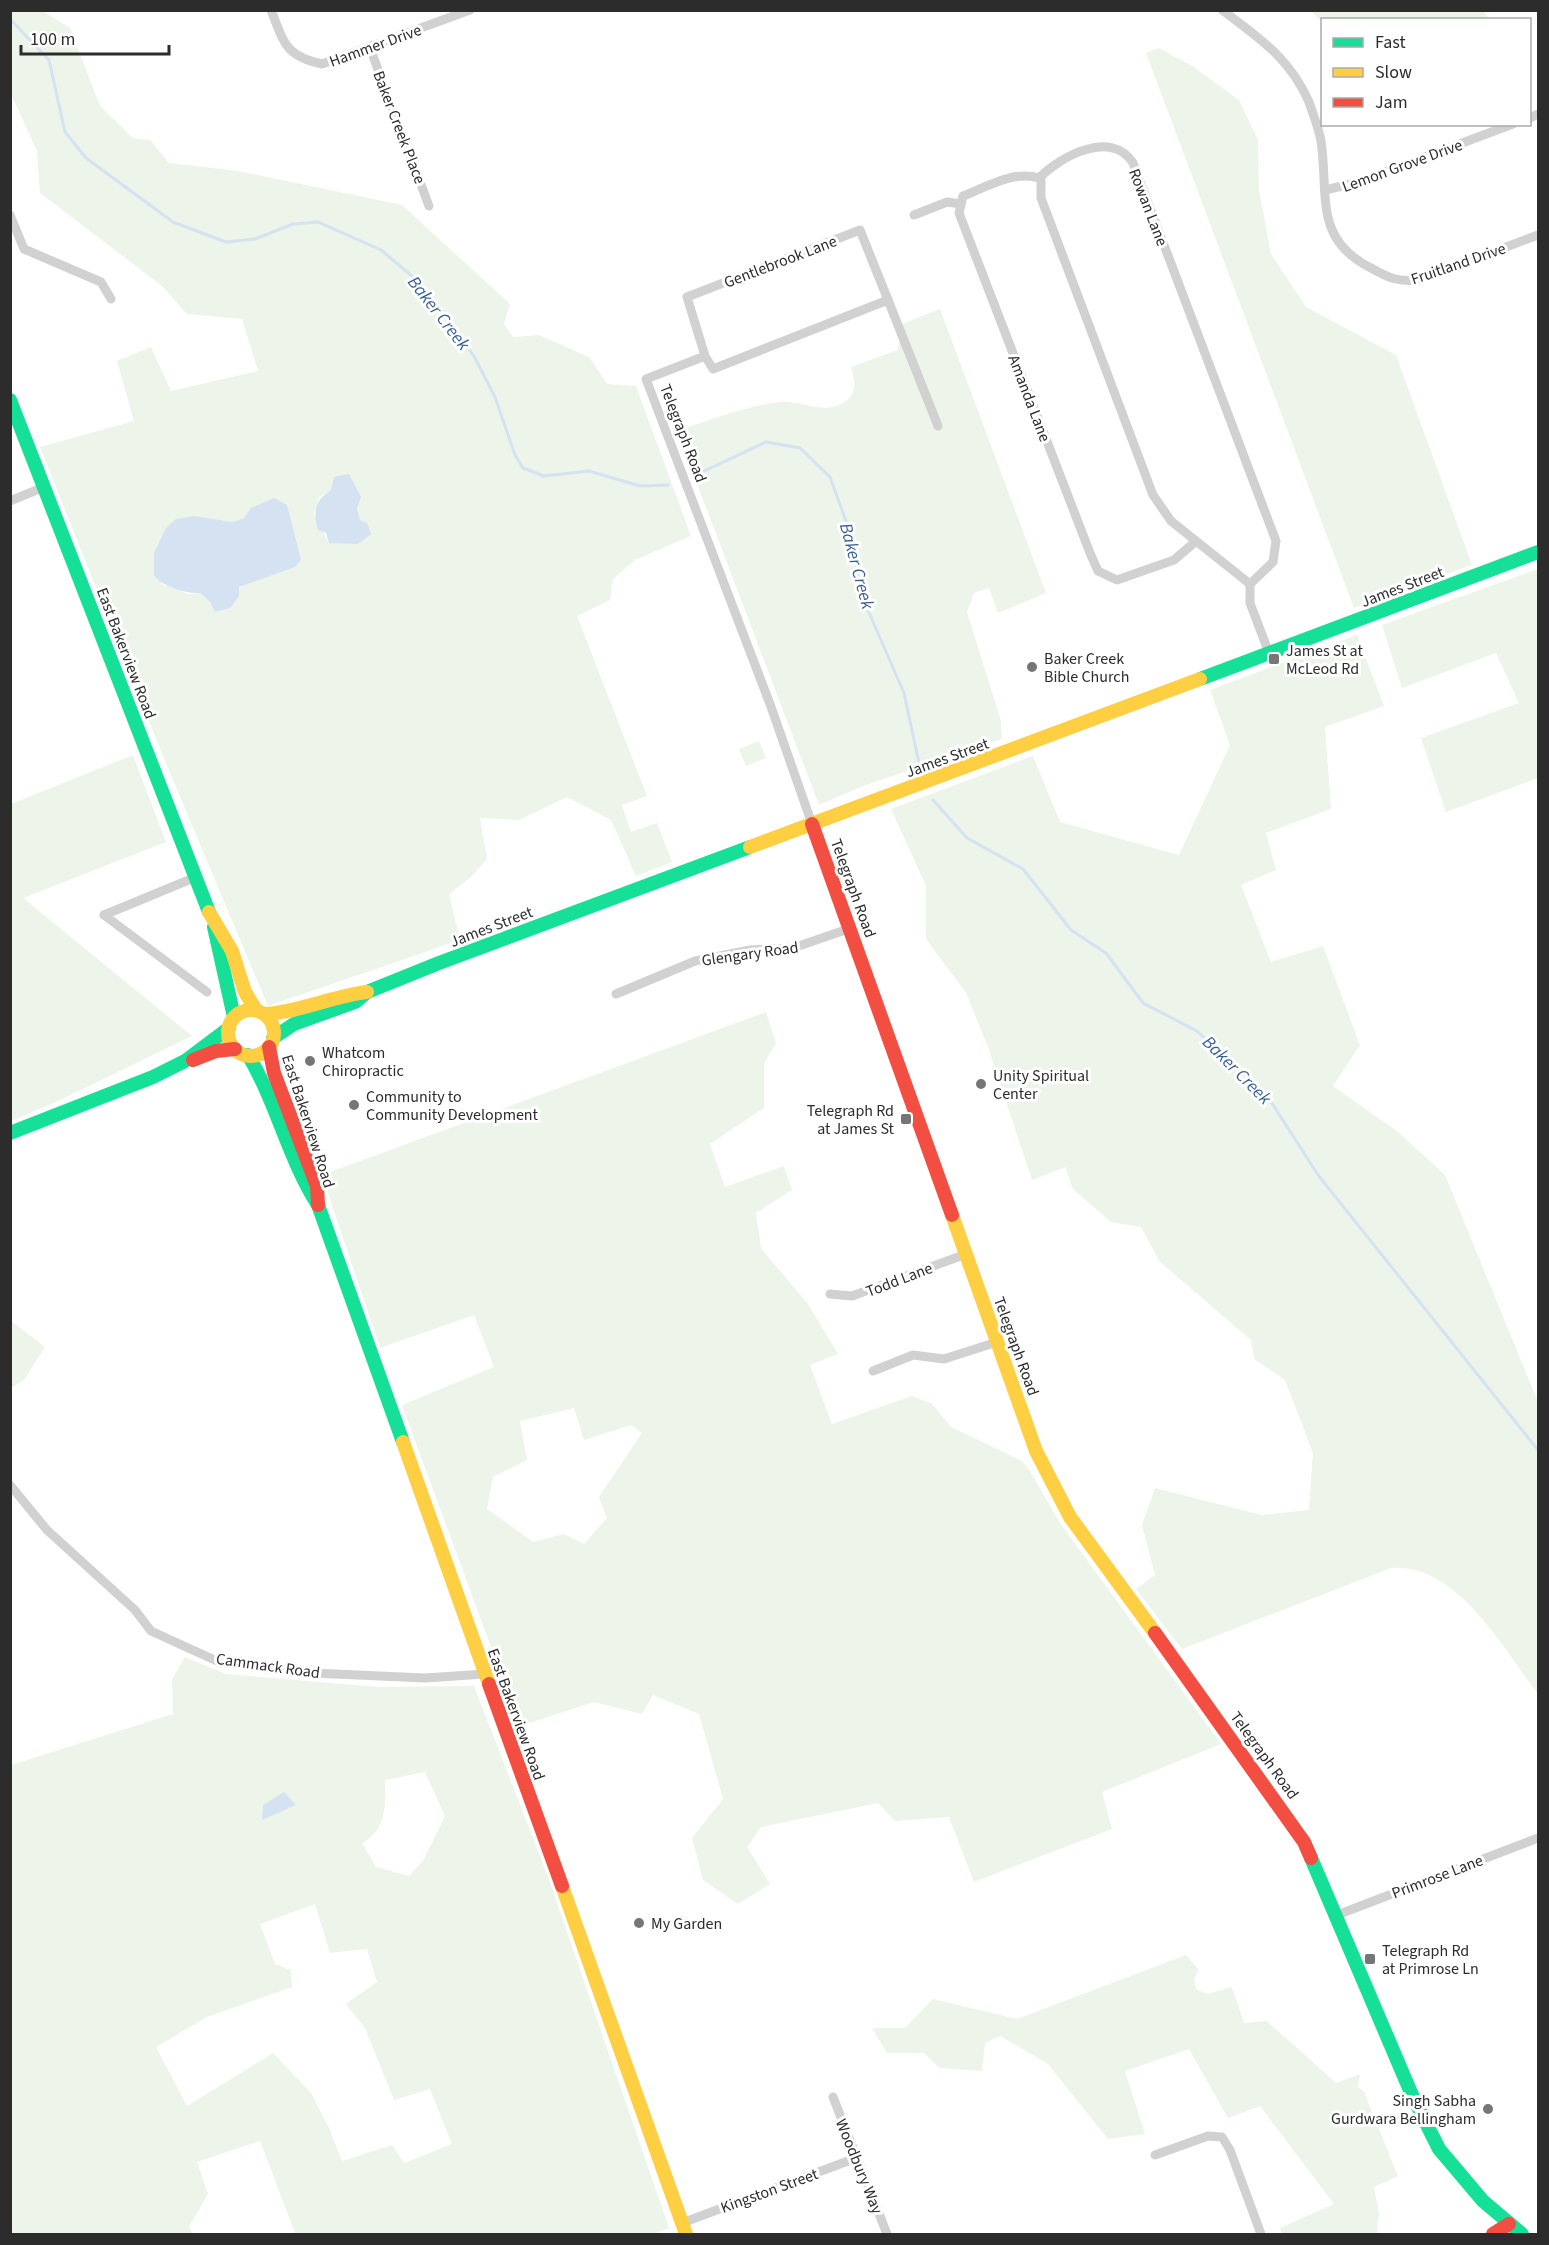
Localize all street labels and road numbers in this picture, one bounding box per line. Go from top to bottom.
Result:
street label: Hammer Drive [326,19,424,73]
street label: Baker Creek Place [367,68,431,187]
street label: Lemon Grove Drive [1339,134,1466,198]
street label: Rowan Lane [1123,165,1173,249]
street label: Gentlebrook Lane [721,230,840,294]
street label: Fruitland Drive [1408,237,1509,290]
street label: Amanda Lane [1002,352,1056,445]
street label: Telegraph Road [654,381,712,486]
street label: James Street [1358,561,1447,613]
street label: East Bakerview Road [91,585,161,722]
street label: James Street [903,733,992,783]
street label: Telegraph Road [825,836,881,941]
street label: James Street [447,901,536,953]
street label: Glengary Road [700,936,800,972]
street label: East Bakerview Road [276,1052,340,1191]
street label: Todd Lane [863,1257,936,1303]
street label: Telegraph Road [988,1294,1044,1399]
street label: East Bakerview Road [482,1645,550,1783]
street label: Cammack Road [215,1648,321,1684]
street label: Telegraph Road [1225,1707,1304,1804]
street label: Primrose Lane [1389,1849,1486,1904]
street label: Woodbury Way [830,2116,888,2218]
street label: Kingston Street [718,2163,822,2219]

